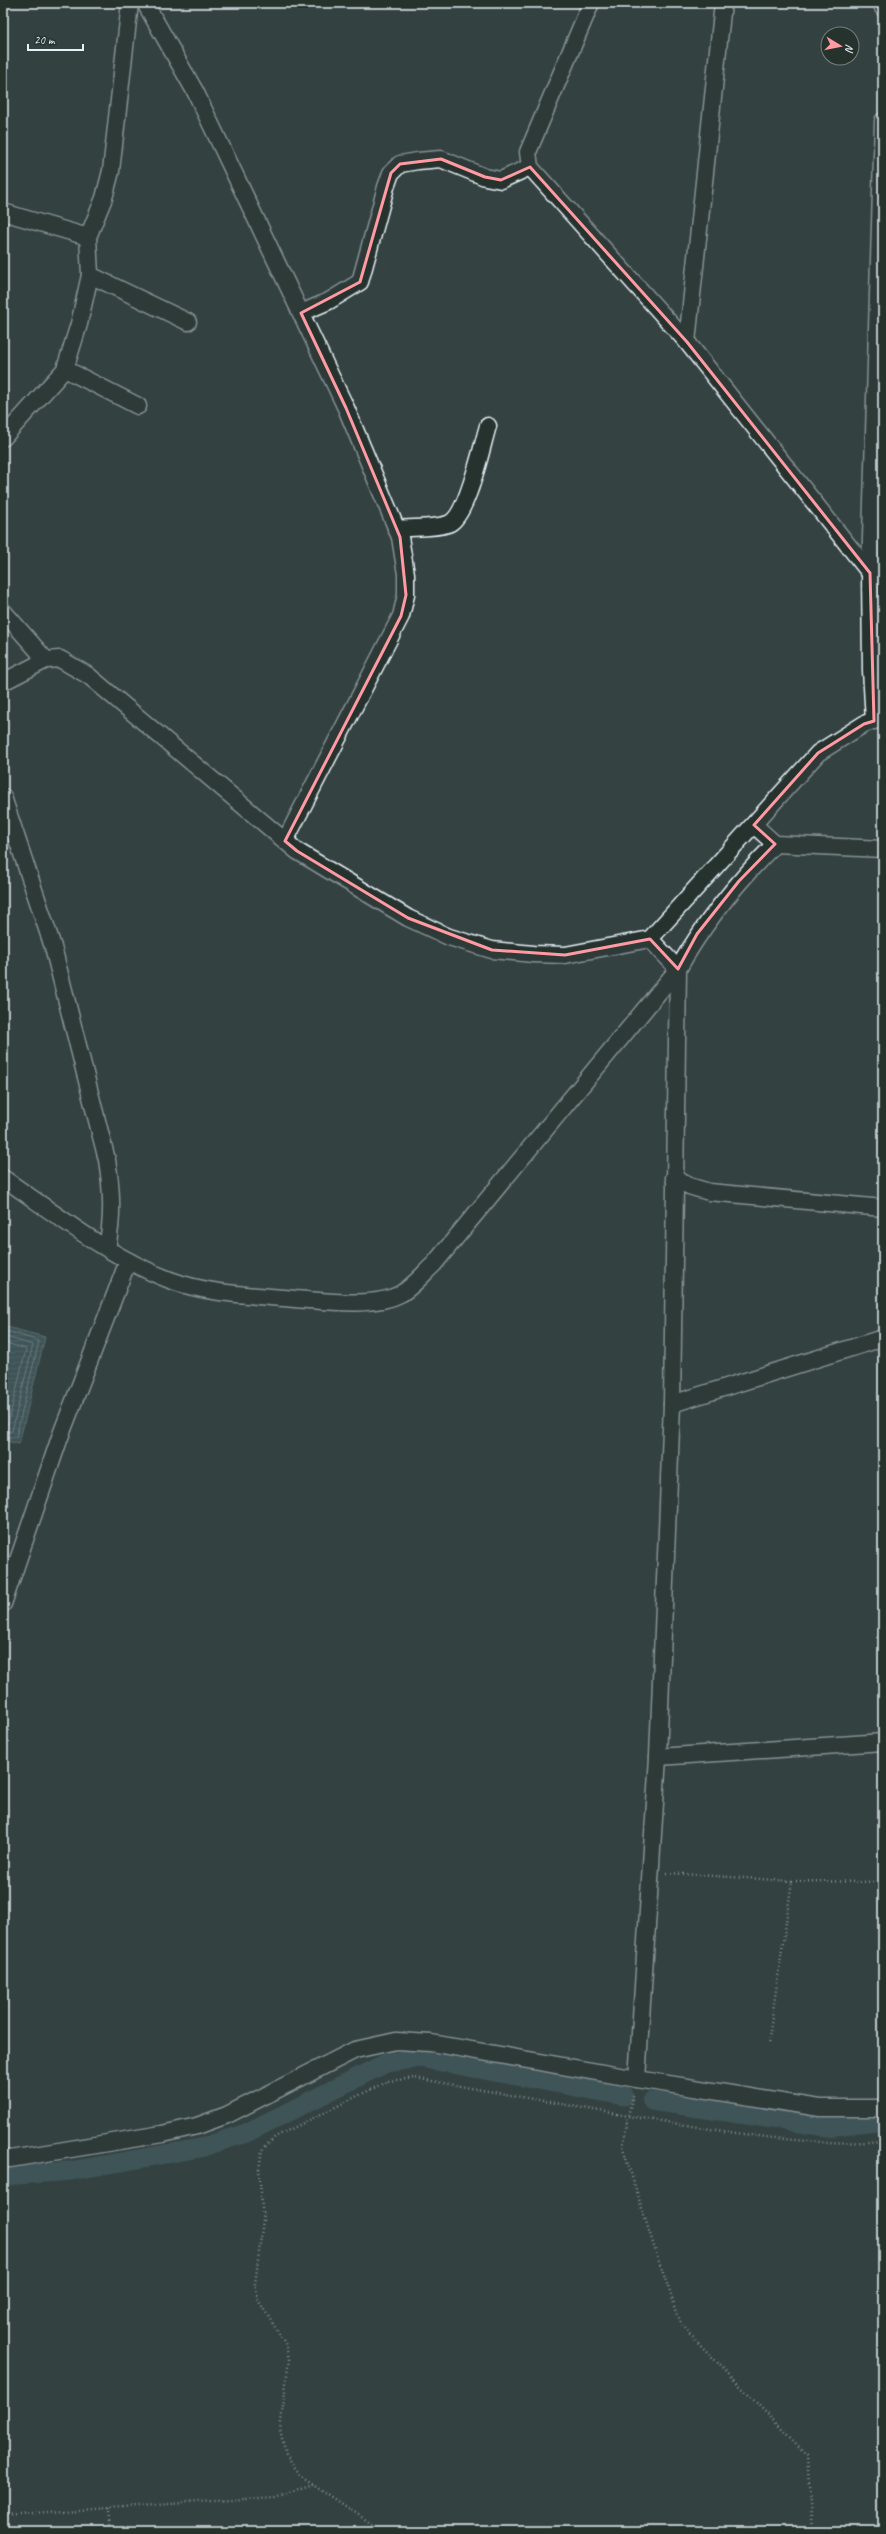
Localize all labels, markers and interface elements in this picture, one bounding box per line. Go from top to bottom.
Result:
scale bar [28,26,83,52]
north arrow [820,26,860,66]
text: 20 m [34,32,56,48]
text: N [842,43,857,54]

